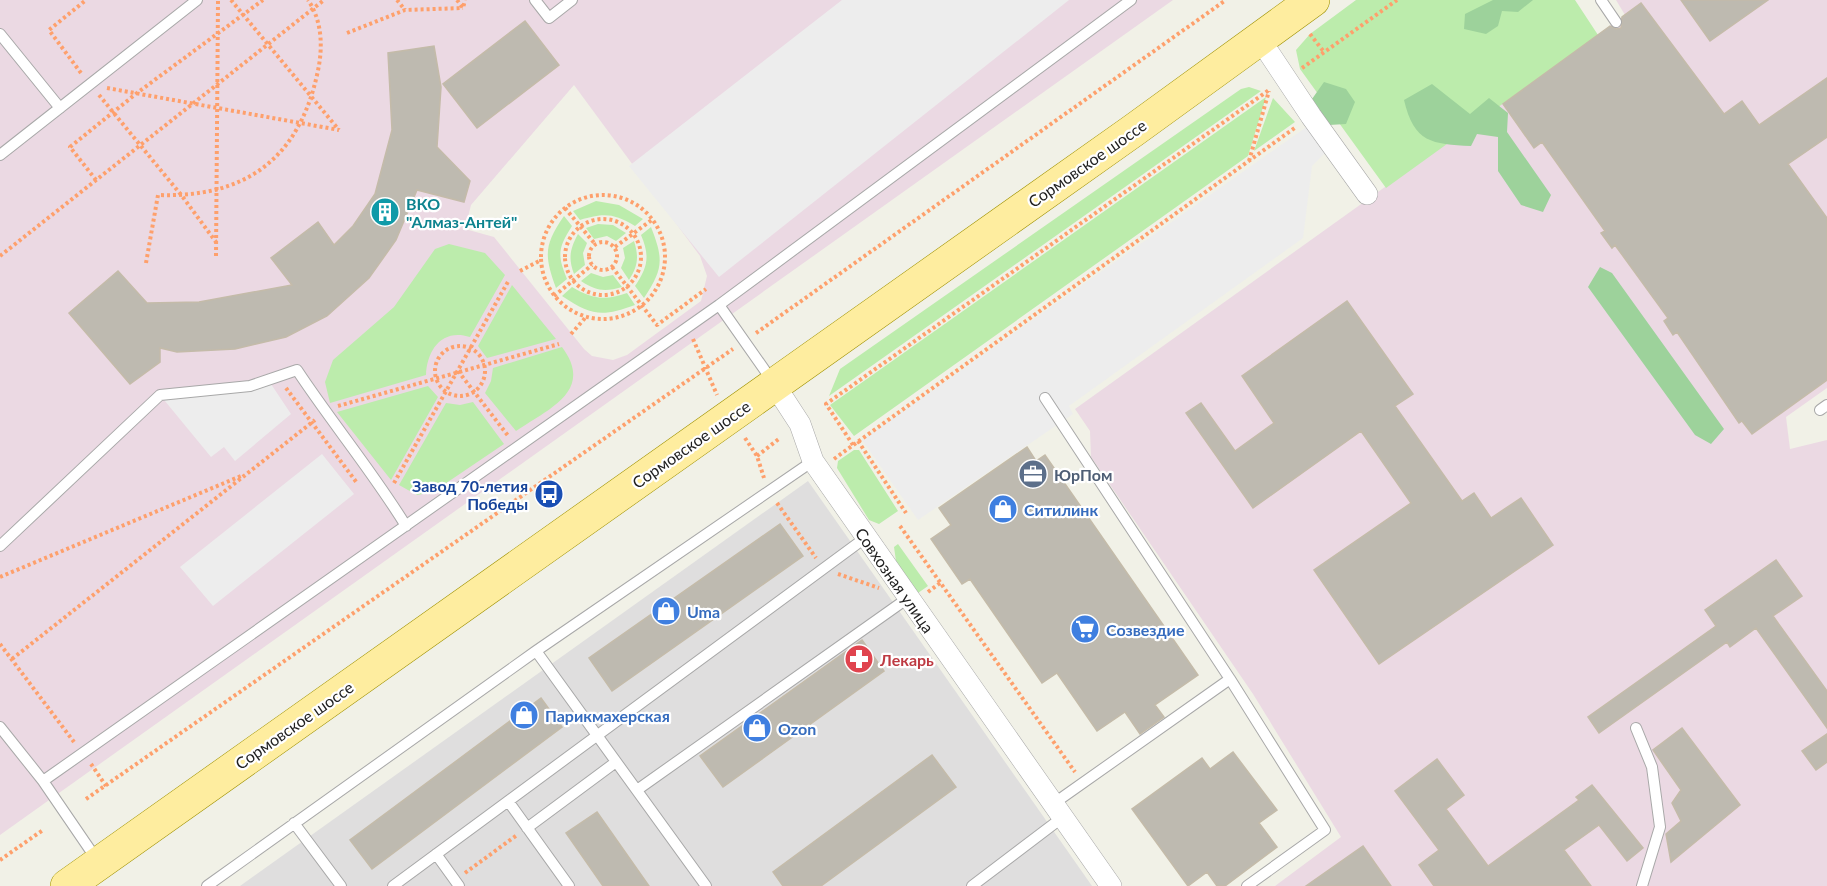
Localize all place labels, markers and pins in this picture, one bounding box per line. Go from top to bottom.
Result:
place label: ВКО "Алмаз-Антей" [406,194,517,231]
building icon: ВКО "Алмаз-Антей" [369,196,401,228]
office icon: ЮрПом [1017,458,1049,490]
place label: ЮрПом [1054,465,1112,484]
place label: Завод 70-летия Победы [412,476,528,513]
bus stop icon: Завод 70-летия Победы [533,478,565,510]
shop icon: Ситилинк [987,493,1019,525]
place label: Ситилинк [1024,500,1098,519]
shop icon: Uma [650,595,682,627]
place label: Uma [687,602,720,621]
supermarket icon: Созвездие [1069,613,1101,645]
place label: Созвездие [1106,620,1185,639]
pharmacy icon: Лекарь [843,643,875,675]
place label: Лекарь [879,650,934,669]
shop icon: Парикмахерская [508,699,540,731]
place label: Парикмахерская [545,706,670,725]
shop icon: Ozon [741,712,773,744]
place label: Ozon [778,719,816,738]

